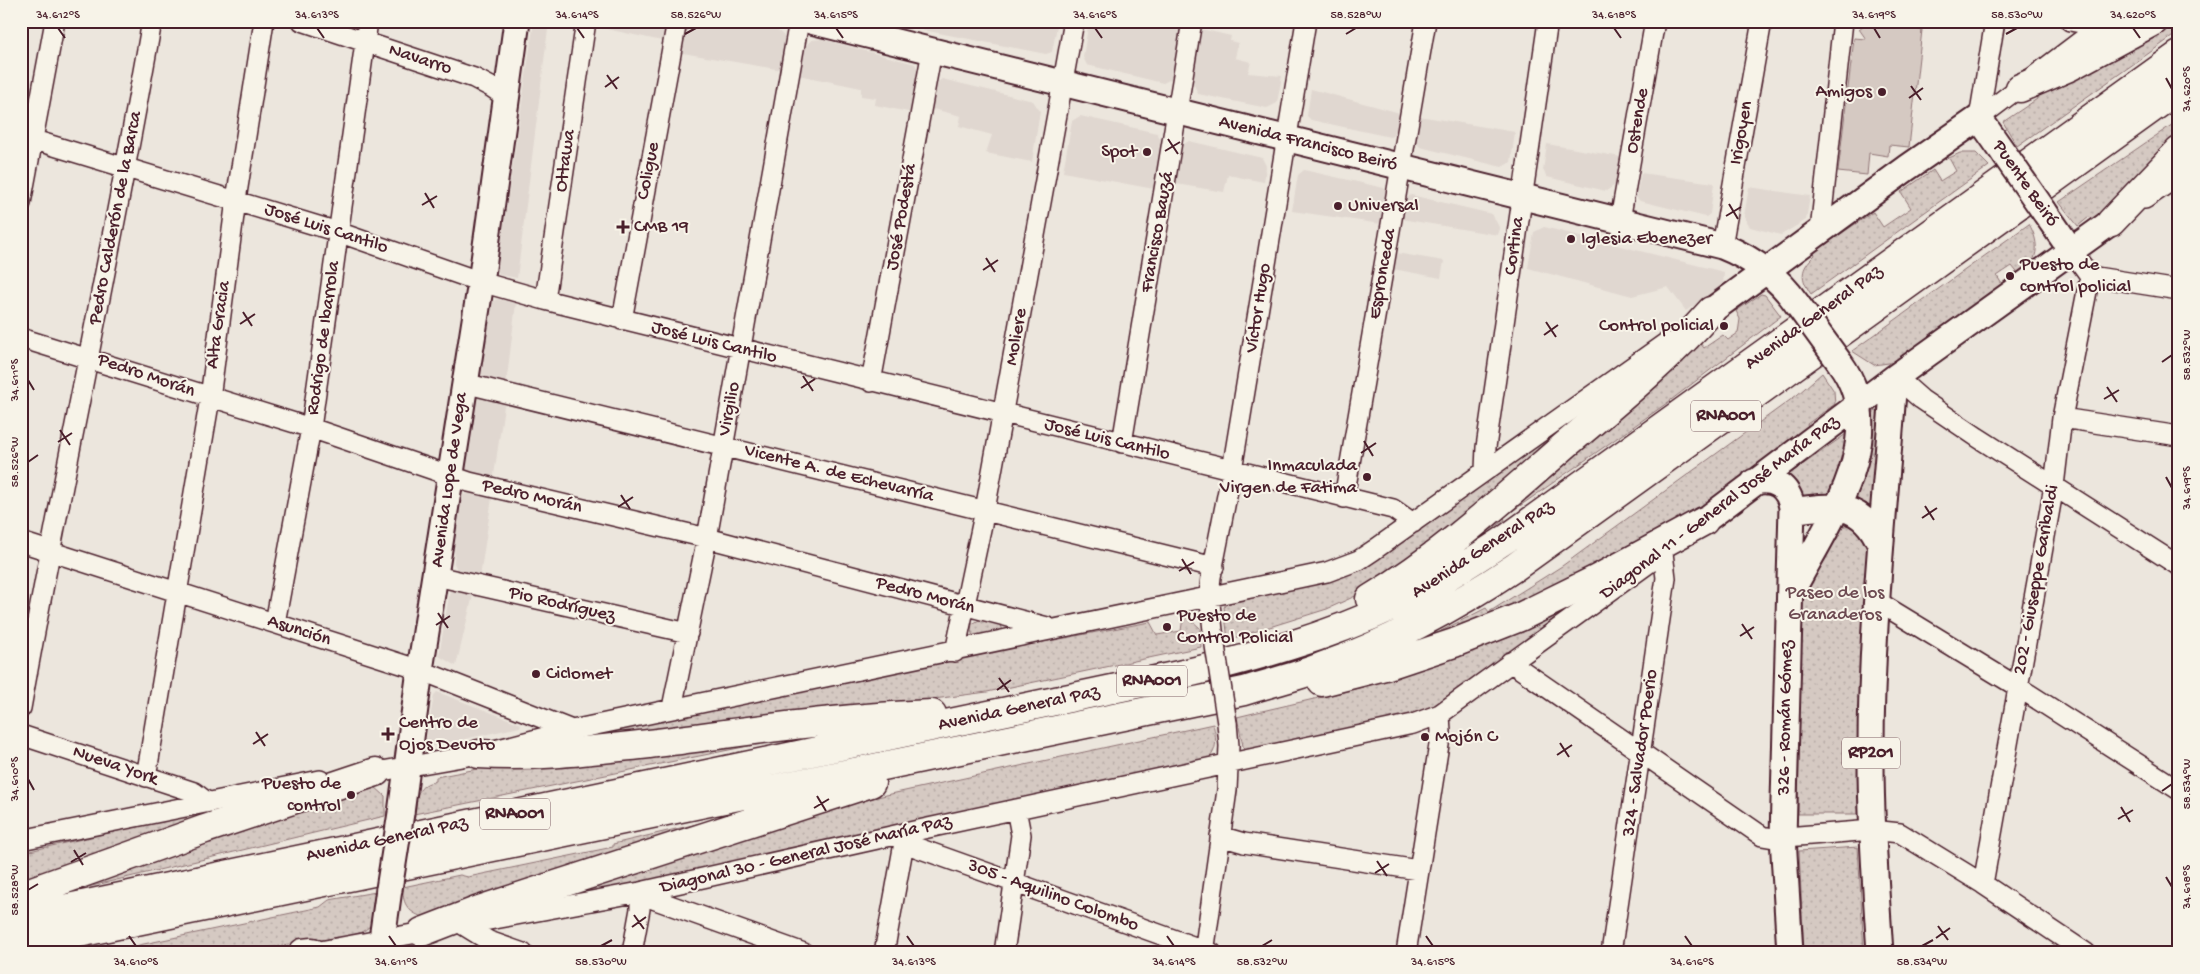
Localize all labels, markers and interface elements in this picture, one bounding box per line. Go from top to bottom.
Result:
text: 34.612°S [35,9,80,23]
text: 34.613°S [294,9,339,23]
text: 34.614°S [554,9,599,23]
text: 58.526°W [671,9,721,23]
text: 34.615°S [813,9,858,23]
text: 34.616°S [1072,9,1117,23]
text: 58.528°W [1330,9,1382,23]
text: 34.618°S [1591,9,1637,23]
text: 34.619°S [1851,9,1896,23]
text: 58.530°W [1991,9,2043,23]
text: 34.620°S [2109,9,2156,23]
street label: Navarro [385,39,455,81]
text: 34.620°S [2181,66,2195,113]
place label: Amigos [1816,81,1873,104]
street label: Ostende [1621,86,1655,155]
marker: Amigos [1876,86,1888,98]
street label: Irigoyen [1725,99,1759,167]
street label: Pedro Calderón de la Barca [84,108,148,328]
street label: Avenida Francisco Beiró [1216,111,1400,177]
street label: Ottawa [550,127,582,194]
street label: Puente Beiró [1986,135,2063,232]
street label: Coligue [632,140,666,202]
place label: Spot [1101,141,1139,164]
marker: Spot [1141,146,1153,158]
street label: José Podestá [881,160,923,272]
street label: Francisco Bauzá [1136,168,1180,295]
place label: Universal [1348,195,1419,218]
street label: José Luis Cantilo [261,198,391,260]
marker: Universal [1332,200,1344,212]
street label: Cortina [1500,214,1531,276]
place label: CMB 19 [634,216,689,239]
marker: CMB 19 [616,220,630,234]
street label: Espronceda [1364,225,1403,321]
place label: Iglesia Ebenezer [1581,228,1714,251]
marker: Iglesia Ebenezer [1565,233,1577,245]
place label: Puesto de control policial [2019,254,2131,299]
street label: Rodrigo de Ibarrola [302,258,346,417]
street label: Avenida General Paz [1741,260,1888,376]
street label: Víctor Hugo [1240,261,1277,355]
marker: Puesto de control policial [2004,270,2016,282]
street label: Alta Gracia [201,278,237,370]
street label: Moliere [1001,306,1033,367]
place label: Control policial [1599,315,1714,338]
street label: José Luis Cantilo [649,316,779,370]
marker: Control policial [1718,320,1730,332]
text: 58.532°W [2181,330,2195,380]
street label: Pedro Morán [93,348,198,403]
text: 34.611°S [9,358,23,402]
street label: Virgilio [713,380,747,439]
street label: Avenida Lope de Vega [426,390,474,569]
road number: RNA001 [1691,401,1761,432]
street label: Diagonal 11 - General José María Paz [1594,410,1844,607]
street label: José Luis Cantilo [1042,413,1172,467]
text: 58.526°W [9,437,23,487]
street label: Vicente A. de Echevarría [741,439,938,509]
place label: Inmaculada Virgen de Fatima [1219,455,1358,500]
text: 34.619°S [2181,466,2195,511]
marker: Inmaculada Virgen de Fatima [1361,471,1373,483]
street label: Pedro Morán [479,474,584,520]
street label: 202 - Giuseppe Garibaldi [2009,483,2065,677]
street label: Avenida General Paz [1408,495,1559,605]
street label: Pedro Morán [872,571,977,620]
street label: Pio Rodríguez [505,581,618,629]
park label: Paseo de los Granaderos [1785,582,1885,627]
place label: Puesto de Control Policial [1176,605,1293,650]
street label: Asunción [264,610,334,652]
marker: Puesto de Control Policial [1161,621,1173,633]
street label: 326 - Román Gómez [1773,640,1799,797]
place label: Ciclomet [546,663,614,686]
road number: RNA001 [1117,666,1187,696]
marker: Ciclomet [530,668,542,680]
street label: 324 - Salvador Poerio [1618,668,1664,839]
street label: Avenida General Paz [936,681,1103,737]
place label: Centro de Ojos Devoto [399,712,496,757]
place label: Mojón C [1435,726,1499,749]
marker: Centro de Ojos Devoto [381,727,395,741]
marker: Mojón C [1419,731,1431,743]
road number: RP201 [1842,738,1900,768]
street label: Nueva York [69,741,162,792]
text: 34.610°S [9,756,23,802]
text: 58.534°W [2181,759,2195,809]
place label: Puesto de control [261,773,341,818]
marker: Puesto de control [345,789,357,801]
road number: RNA001 [480,799,550,830]
street label: Diagonal 30 - General José María Paz [656,810,955,900]
street label: Avenida General Paz [304,812,471,868]
street label: 305 - Aquilino Colombo [963,854,1142,938]
text: 58.528°W [9,864,23,916]
text: 34.618°S [2181,865,2195,910]
text: 34.610°S [113,956,159,970]
text: 34.611°S [374,956,418,970]
text: 58.530°W [575,956,627,970]
text: 34.613°S [891,956,936,970]
text: 34.614°S [1151,956,1196,970]
text: 58.532°W [1237,956,1287,970]
text: 34.615°S [1410,956,1455,970]
text: 34.616°S [1669,956,1714,970]
text: 58.534°W [1897,956,1947,970]

